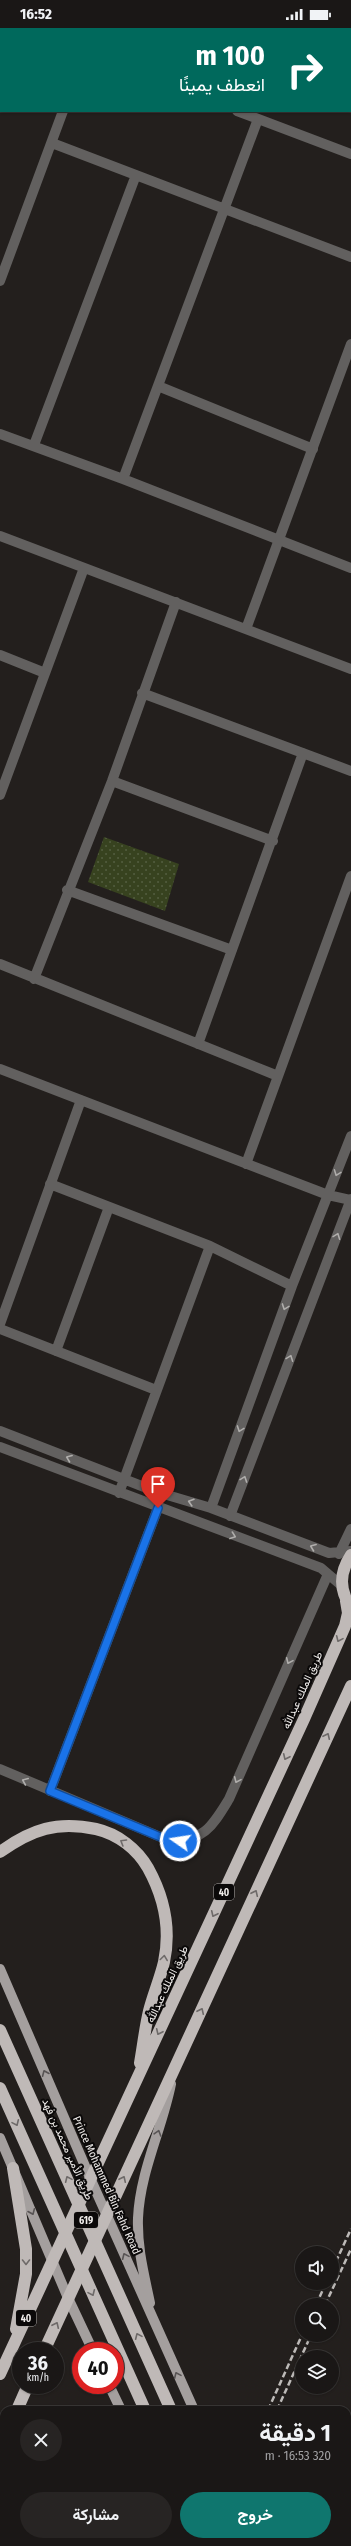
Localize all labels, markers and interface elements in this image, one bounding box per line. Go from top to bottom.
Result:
text: 16:52 [20,5,52,23]
text: 100 m [195,39,265,72]
icon: right [279,44,331,96]
text: انعطف يمينًا [179,74,265,96]
one-way arrow [333,1169,341,1176]
one-way arrow [332,1233,340,1240]
one-way arrow [281,1303,289,1310]
one-way arrow [285,1354,293,1362]
one-way arrow [236,1425,244,1432]
one-way arrow [66,1454,73,1462]
pin [141,1467,175,1508]
icon: arrive [147,1473,169,1495]
one-way arrow [239,1476,248,1483]
one-way arrow [188,1499,195,1507]
one-way arrow [229,1531,236,1539]
one-way arrow [310,1544,317,1552]
one-way arrow [336,1634,344,1642]
street label: طريق الملك عبدالله [280,1650,325,1731]
one-way arrow [286,1657,294,1664]
one-way arrow [323,1733,331,1740]
one-way arrow [283,1753,291,1761]
one-way arrow [234,1775,242,1783]
one-way arrow [22,1777,29,1785]
position arrow [159,1820,201,1862]
one-way arrow [120,1839,127,1846]
road number: 40 [214,1884,234,1900]
one-way arrow [250,1889,258,1897]
one-way arrow [211,1909,219,1917]
street label: طريق الملك عبدالله [144,1944,191,2025]
one-way arrow [159,1955,168,1961]
one-way arrow [196,2007,204,2015]
one-way arrow [156,2027,164,2035]
one-way arrow [41,2069,49,2076]
street label: طريق الأمير محمد بن فهد [39,2096,96,2202]
street label: Prince Mohammed Bin Fahd Road [70,2114,143,2256]
one-way arrow [11,2119,19,2127]
one-way arrow [153,2130,162,2137]
one-way arrow [64,2176,72,2183]
one-way arrow [118,2176,126,2184]
one-way arrow [27,2208,35,2216]
road number: 619 [74,2212,98,2228]
map controls [295,2246,339,2394]
button: sound [295,2246,339,2290]
one-way arrow [121,2253,129,2260]
one-way arrow [22,2259,30,2265]
one-way arrow [87,2289,95,2297]
button: search [295,2298,339,2342]
road number: 40 [16,2310,36,2326]
one-way arrow [51,2321,59,2329]
one-way arrow [135,2333,143,2340]
speed limit sign: 40 [72,2342,124,2394]
button: layers [295,2350,339,2394]
text: 36 [28,2351,48,2375]
one-way arrow [174,2371,182,2378]
text: km/h [27,2372,49,2384]
button: close [20,2419,62,2461]
text: 1 دقيقة [259,2419,331,2447]
text: 320 m · 16:53 [265,2448,331,2463]
button: مشاركة [20,2492,172,2538]
button: خروج [180,2492,331,2538]

